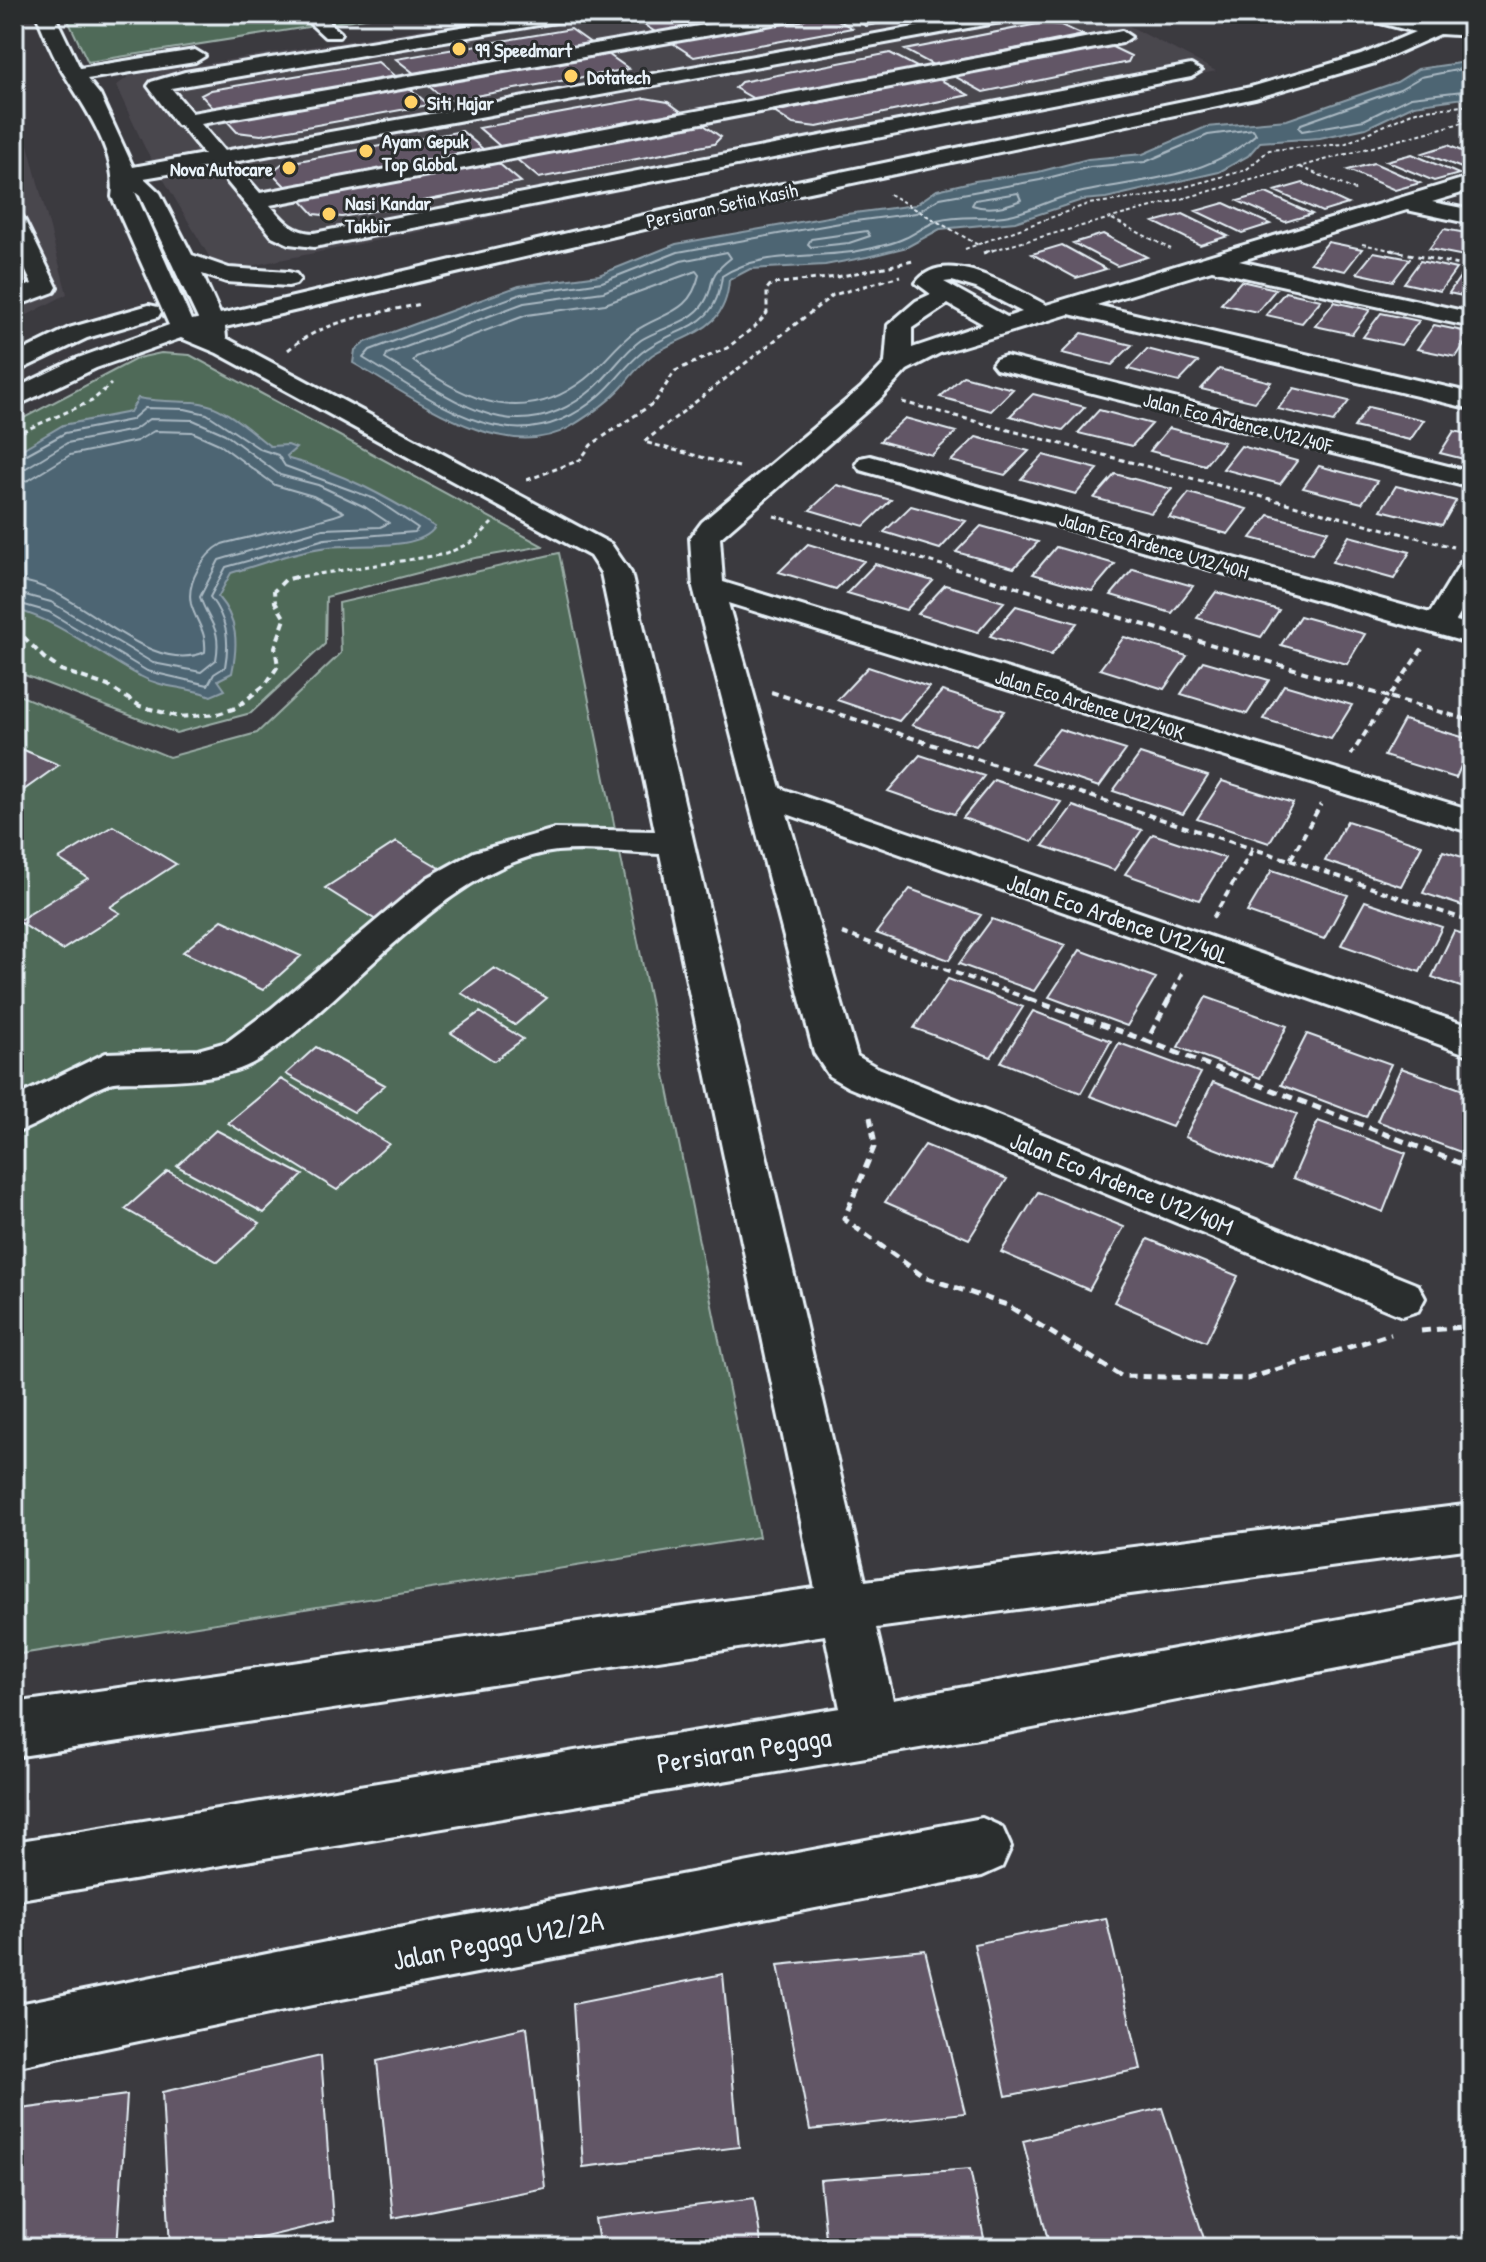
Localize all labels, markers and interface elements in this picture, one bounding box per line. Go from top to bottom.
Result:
place label: 99 Speedmart [475,36,573,64]
marker: 99 Speedmart [450,40,468,58]
place label: Dotatech [587,63,651,90]
marker: Dotatech [562,67,580,85]
place label: Siti Hajar [427,89,494,116]
marker: Siti Hajar [402,93,420,111]
place label: Ayam Gepuk Top Global [381,127,469,178]
marker: Ayam Gepuk Top Global [357,142,375,160]
place label: Nova Autocare [170,155,273,182]
marker: Nova Autocare [280,159,298,177]
street label: Persiaran Setia Kasih [644,176,800,234]
place label: Nasi Kandar Takbir [344,189,431,239]
marker: Nasi Kandar Takbir [320,205,338,223]
street label: Jalan Eco Ardence U12/40F [1141,385,1336,459]
street label: Jalan Eco Ardence U12/40H [1056,505,1252,585]
street label: Jalan Eco Ardence U12/40K [992,662,1189,746]
street label: Jalan Eco Ardence U12/40L [1003,865,1233,971]
street label: Jalan Eco Ardence U12/40M [1006,1124,1238,1242]
street label: Persiaran Pegaga [654,1717,834,1783]
street label: Jalan Pegaga U12/2A [389,1901,607,1979]

